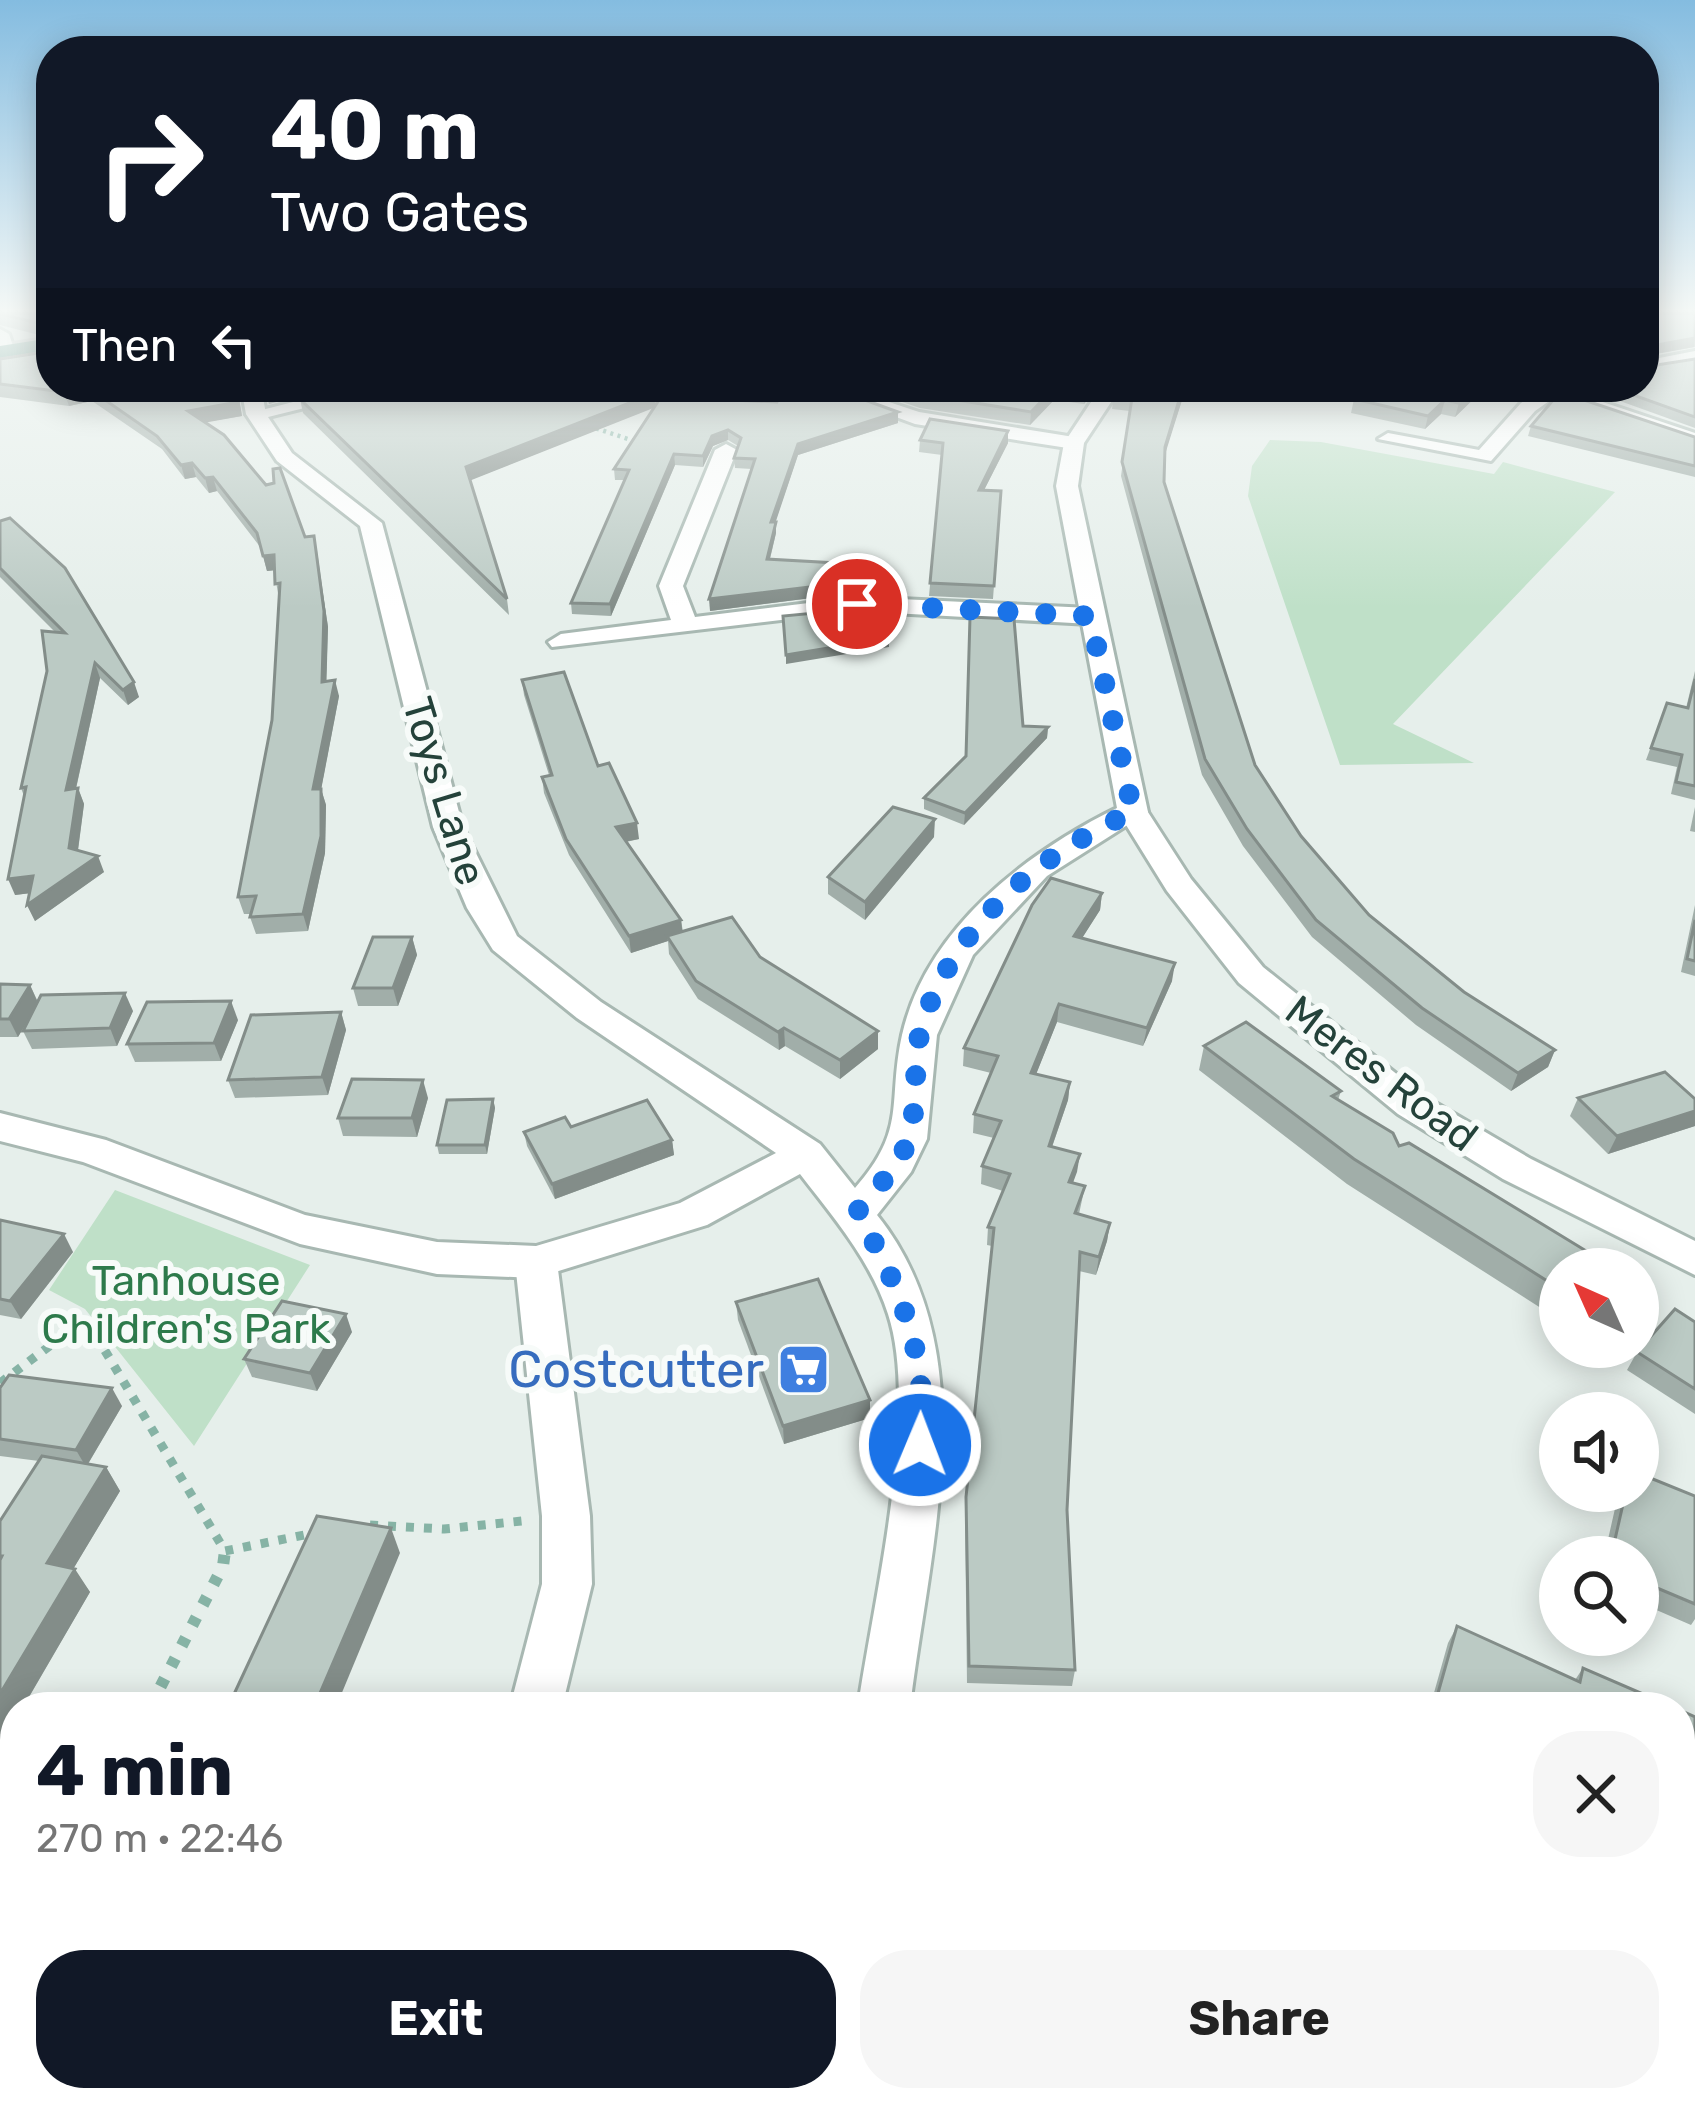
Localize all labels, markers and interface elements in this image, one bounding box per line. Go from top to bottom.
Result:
text: 40 m [270,80,479,180]
icon: right [72,84,228,240]
text: Two Gates [270,181,529,245]
icon: left [201,312,267,378]
text: Then [72,319,177,372]
pin [806,553,908,655]
icon: arrive [824,571,890,637]
street label: Toys Lane [392,691,496,891]
street label: Meres Road [1276,985,1487,1162]
north arrow [1539,1248,1659,1368]
map controls [1539,1248,1659,1656]
park label: Tanhouse Children's Park [41,1256,331,1354]
place label: Costcutter [508,1339,764,1400]
supermarket icon: Costcutter [775,1341,831,1397]
position arrow [857,1382,983,1508]
button: sound [1539,1392,1659,1512]
button: search [1539,1536,1659,1656]
text: 4 min [36,1728,233,1813]
button: close [1533,1731,1659,1857]
text: 270 m · 22:46 [36,1816,283,1862]
button: Exit [36,1950,836,2088]
button: Share [860,1950,1659,2088]

